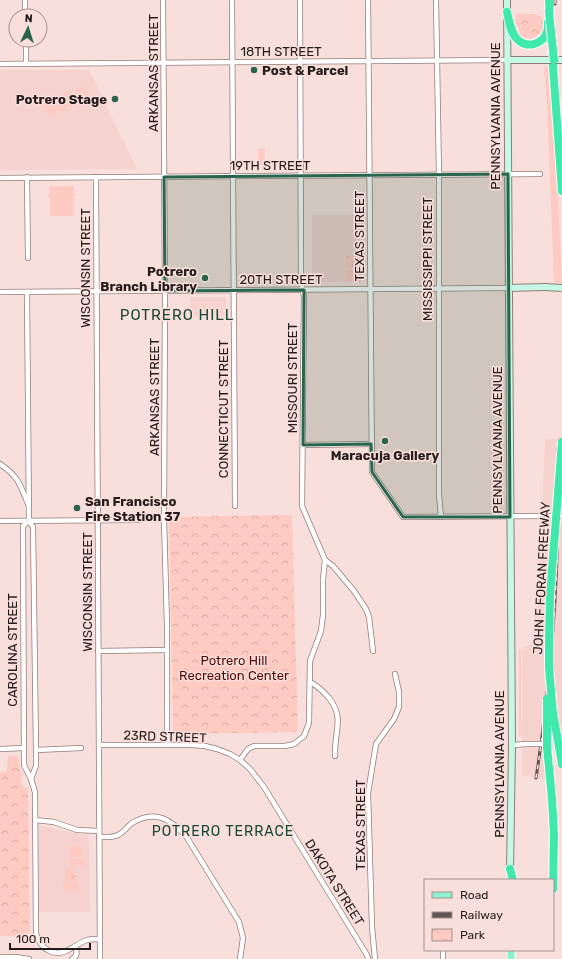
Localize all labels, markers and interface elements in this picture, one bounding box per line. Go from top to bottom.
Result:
north arrow [8,8,48,48]
text: N [24,12,33,25]
street label: ARKANSAS STREET [146,14,161,132]
street label: PENNSYLVANIA AVENUE [488,42,503,190]
street label: 18TH STREET [240,44,322,59]
place label: Post & Parcel [262,63,348,78]
marker: Post & Parcel [249,65,259,75]
place label: Potrero Stage [16,92,107,107]
marker: Potrero Stage [110,94,120,104]
street label: 19TH STREET [230,158,311,173]
street label: TEXAS STREET [352,190,367,281]
street label: MISSISSIPPI STREET [420,197,435,321]
street label: WISCONSIN STREET [78,208,93,328]
place label: Potrero Branch Library [100,264,197,294]
street label: 20TH STREET [239,272,323,287]
marker: Potrero Branch Library [200,273,210,283]
district label: POTRERO HILL [120,306,234,324]
street label: MISSOURI STREET [285,322,300,433]
street label: ARKANSAS STREET [147,338,162,456]
street label: CONNECTICUT STREET [216,339,231,478]
street label: PENNSYLVANIA AVENUE [490,366,505,514]
marker: Maracuja Gallery [380,436,390,446]
place label: Maracuja Gallery [331,448,439,463]
place label: San Francisco Fire Station 37 [85,494,181,524]
street label: JOHN F FORAN FREEWAY [530,501,553,655]
marker: San Francisco Fire Station 37 [72,503,82,513]
street label: WISCONSIN STREET [80,532,95,652]
street label: CAROLINA STREET [5,593,20,707]
park label: Potrero Hill Recreation Center [179,653,289,683]
street label: PENNSYLVANIA AVENUE [492,690,507,838]
street label: 23RD STREET [123,728,207,745]
street label: TEXAS STREET [353,779,368,870]
district label: POTRERO TERRACE [152,823,294,840]
street label: DAKOTA STREET [302,836,367,929]
legend [424,879,554,951]
text: Road [460,888,488,902]
text: Railway [460,908,503,922]
scale bar [10,925,90,951]
text: Park [460,928,486,942]
text: 100 m [16,932,50,946]

